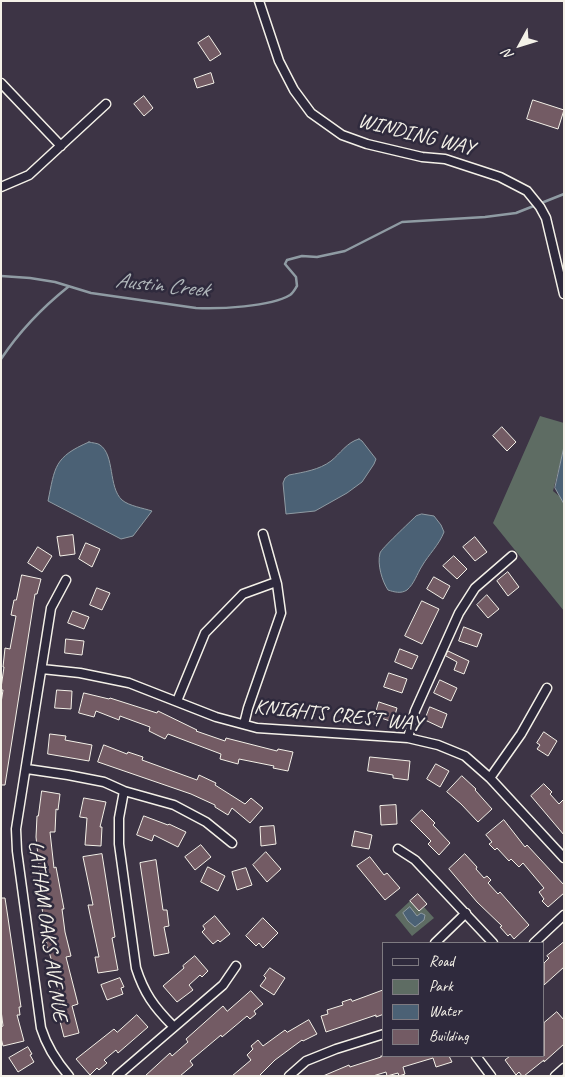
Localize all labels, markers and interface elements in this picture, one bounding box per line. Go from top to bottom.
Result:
north arrow [495,20,545,70]
text: N [499,46,517,63]
street label: WINDING WAY [355,108,477,162]
water label: Austin Creek [114,268,210,304]
street label: KNIGHTS CREST WAY [253,695,423,737]
street label: LATHAM OAKS AVENUE [22,839,72,1023]
legend [382,942,545,1057]
text: Road [429,952,454,971]
text: Park [429,977,453,996]
text: Water [429,1002,462,1021]
text: Building [429,1027,468,1046]

